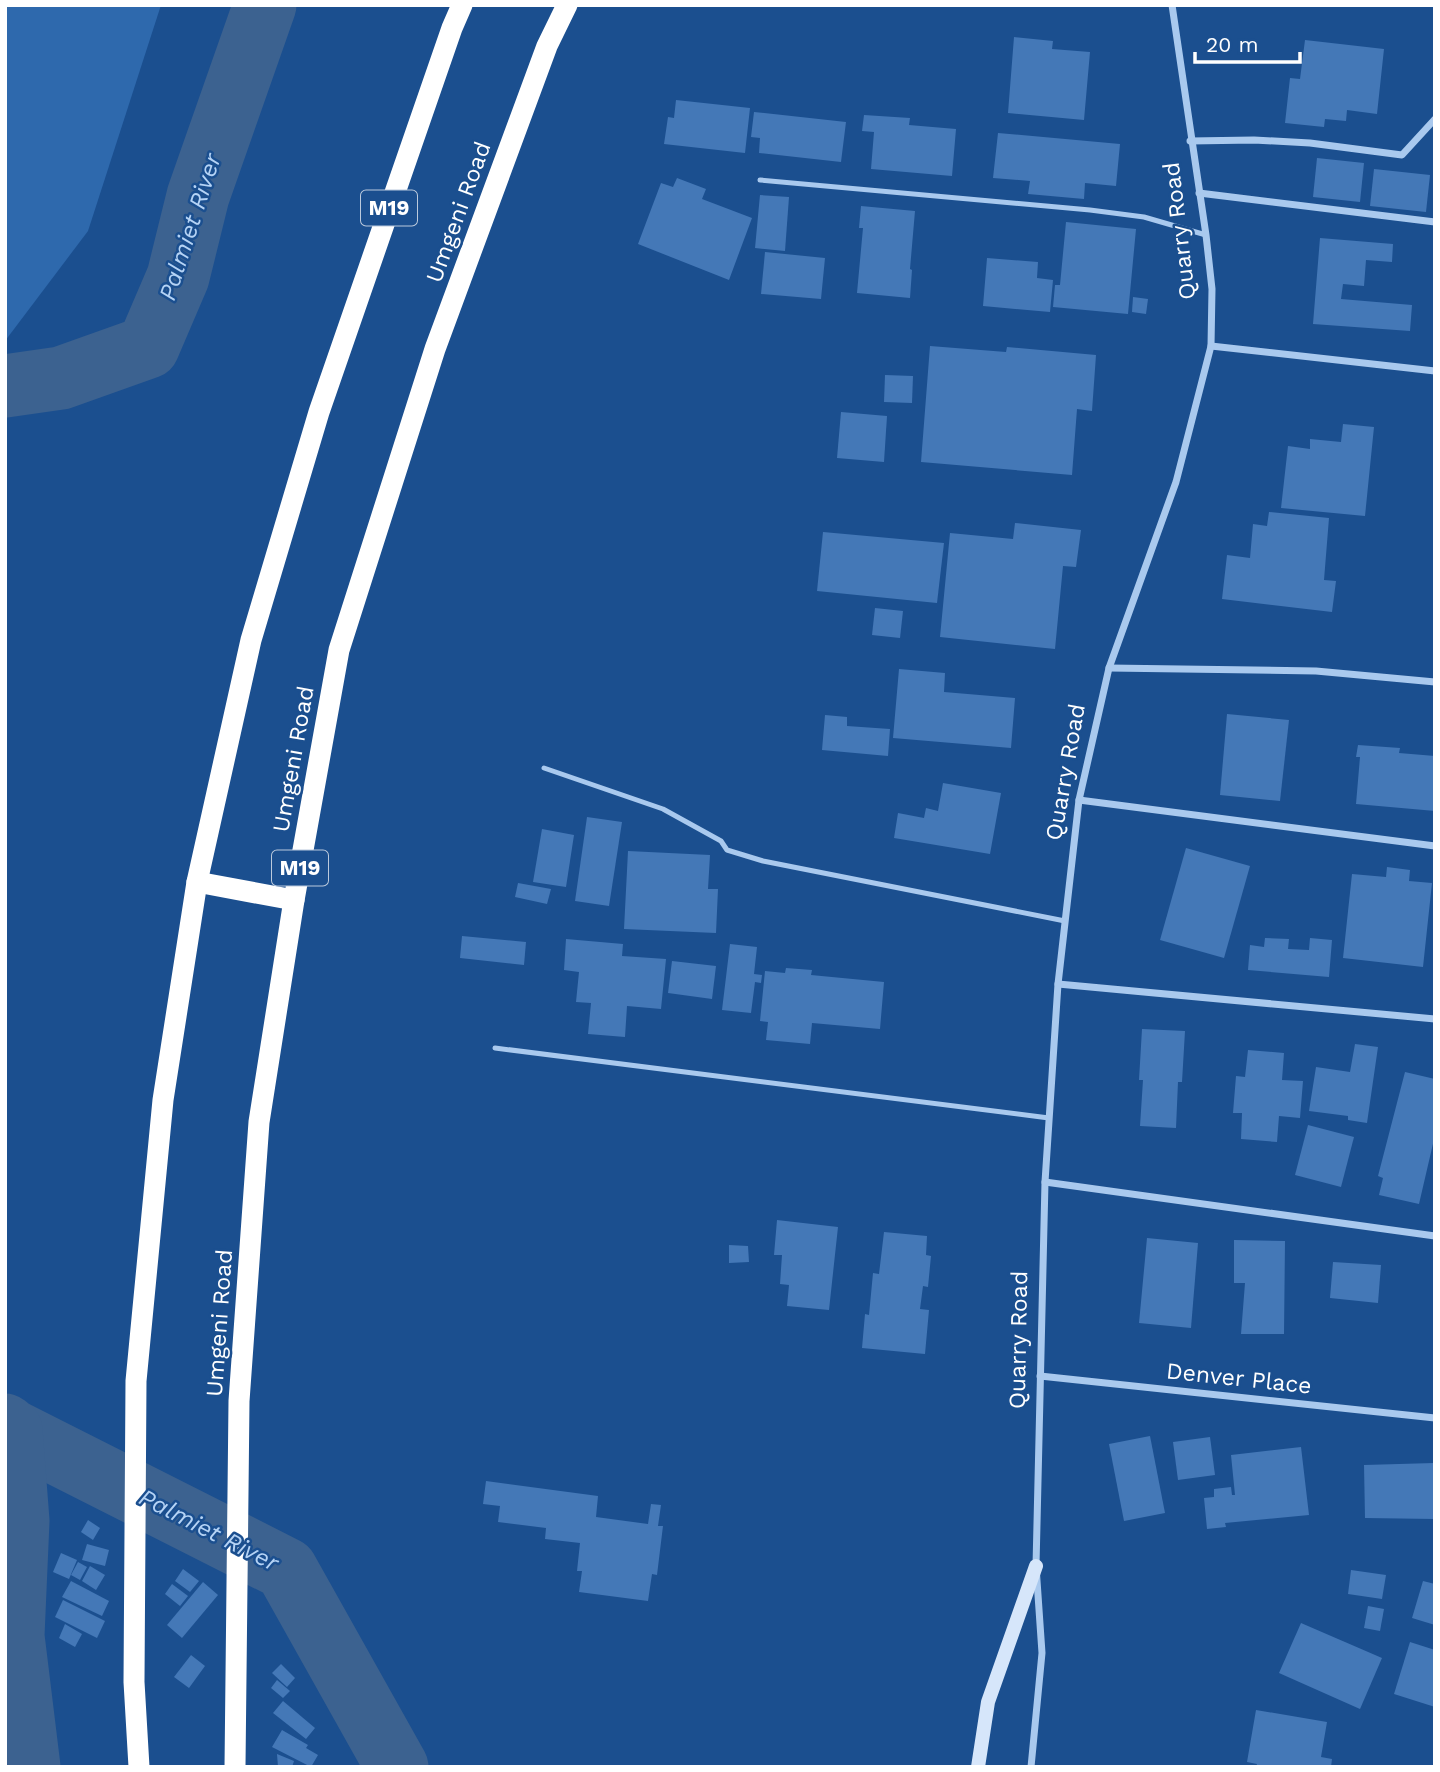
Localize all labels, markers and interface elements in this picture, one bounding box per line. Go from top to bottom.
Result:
scale bar [1195,21,1300,65]
text: 20 m [1206,32,1258,57]
street label: Umgeni Road [420,138,496,286]
water label: Palmiet River [153,148,227,304]
street label: Quarry Road [1158,161,1201,301]
road number: M19 [361,190,417,226]
street label: Umgeni Road [267,684,320,834]
street label: Quarry Road [1040,702,1091,843]
road number: M19 [272,850,328,886]
street label: Umgeni Road [201,1248,238,1398]
street label: Quarry Road [1004,1271,1033,1409]
street label: Denver Place [1165,1357,1313,1400]
water label: Palmiet River [135,1483,285,1578]

